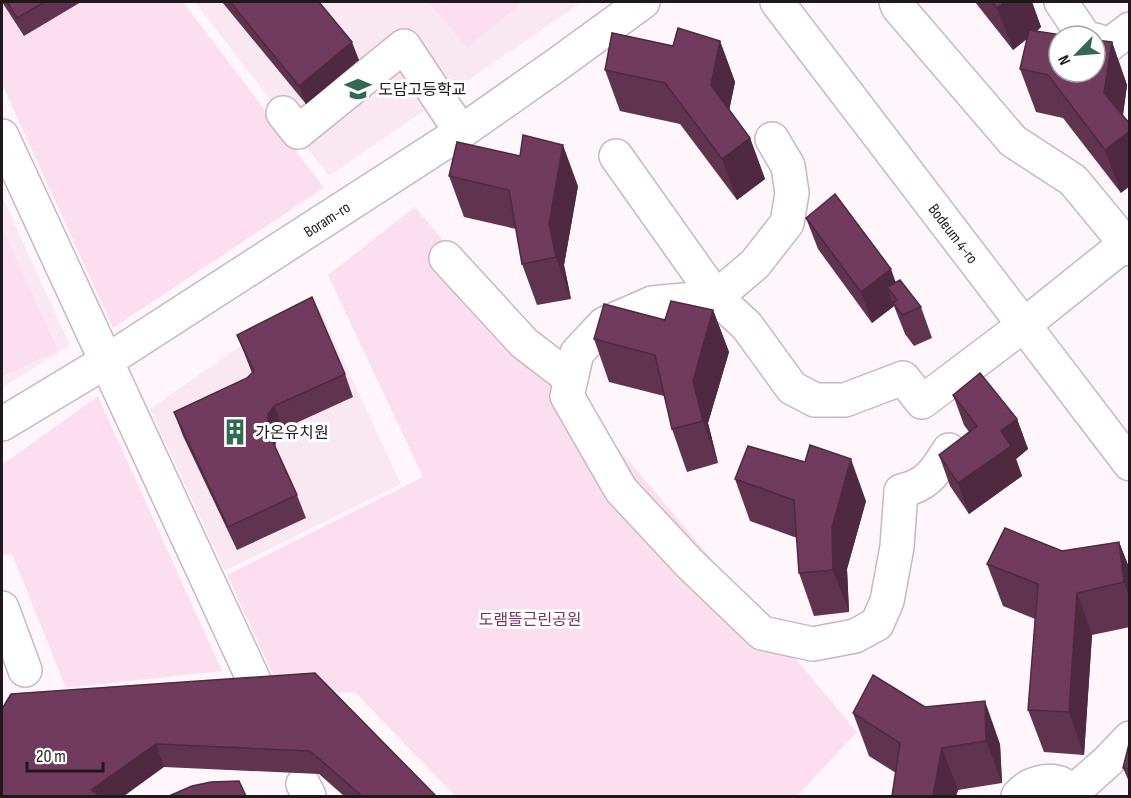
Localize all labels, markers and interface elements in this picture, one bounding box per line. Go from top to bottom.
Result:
north arrow [1047,24,1107,84]
text: N [1054,52,1075,68]
school or university icon: 도담고등학교 [343,74,373,104]
place label: 도담고등학교 [378,81,466,100]
street label: Boram-ro [301,198,354,242]
street label: Bodeum 4-ro [924,201,981,268]
building icon: 가온유치원 [220,417,250,447]
place label: 가온유치원 [255,424,329,443]
park label: 도램뜰근린공원 [478,611,582,630]
scale bar [27,735,104,773]
text: 20 m [36,746,66,767]

